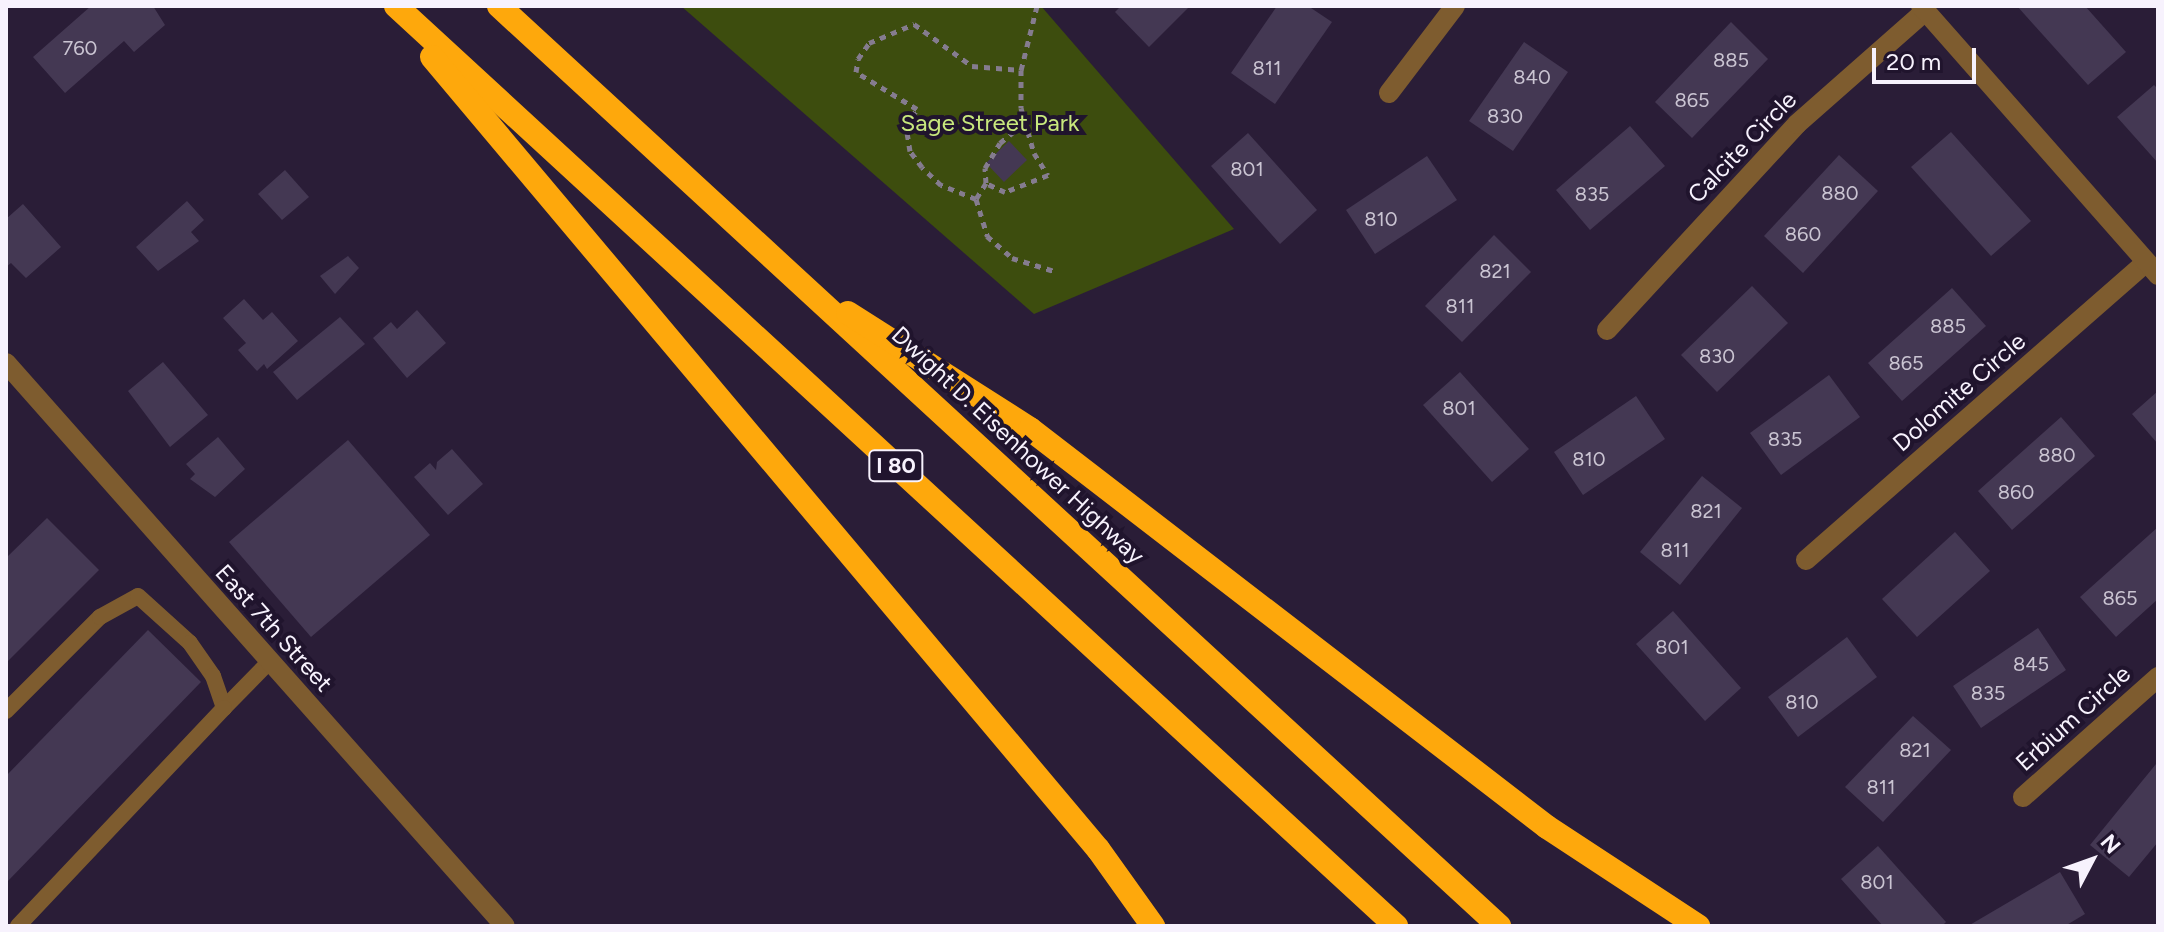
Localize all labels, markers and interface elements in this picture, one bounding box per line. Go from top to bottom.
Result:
scale bar [1876,32,1980,82]
house number: 760 [63,36,97,60]
text: 20 m [1886,47,1941,76]
house number: 885 [1713,48,1749,72]
house number: 811 [1253,56,1281,80]
house number: 840 [1513,65,1551,89]
street label: Calcite Circle [1682,85,1802,209]
house number: 865 [1674,88,1710,112]
house number: 830 [1487,104,1523,128]
park label: Sage Street Park [901,109,1079,137]
house number: 801 [1230,157,1264,181]
house number: 880 [1821,181,1859,205]
house number: 835 [1575,182,1609,206]
house number: 810 [1364,207,1398,231]
house number: 860 [1785,222,1821,246]
house number: 821 [1479,259,1511,283]
house number: 811 [1446,294,1474,318]
house number: 885 [1930,314,1966,338]
street label: Dwight D. Eisenhower Highway [886,320,1150,570]
street label: Dolomite Circle [1887,327,2031,457]
house number: 830 [1699,344,1735,368]
house number: 865 [1888,351,1924,375]
house number: 801 [1442,396,1476,420]
house number: 835 [1768,427,1802,451]
house number: 880 [2038,443,2076,467]
house number: 810 [1572,447,1606,471]
road number: I 80 [868,448,924,484]
house number: 860 [1998,480,2034,504]
house number: 821 [1690,499,1722,523]
house number: 811 [1661,538,1689,562]
street label: East 7th Street [209,558,339,698]
house number: 865 [2102,586,2138,610]
house number: 801 [1655,635,1689,659]
house number: 845 [2013,652,2049,676]
street label: Erbium Circle [2010,659,2136,777]
house number: 835 [1971,681,2005,705]
house number: 810 [1785,690,1819,714]
house number: 821 [1899,738,1931,762]
house number: 811 [1867,775,1895,799]
north arrow [2052,820,2132,900]
text: N [2095,829,2126,859]
house number: 801 [1860,870,1894,894]

